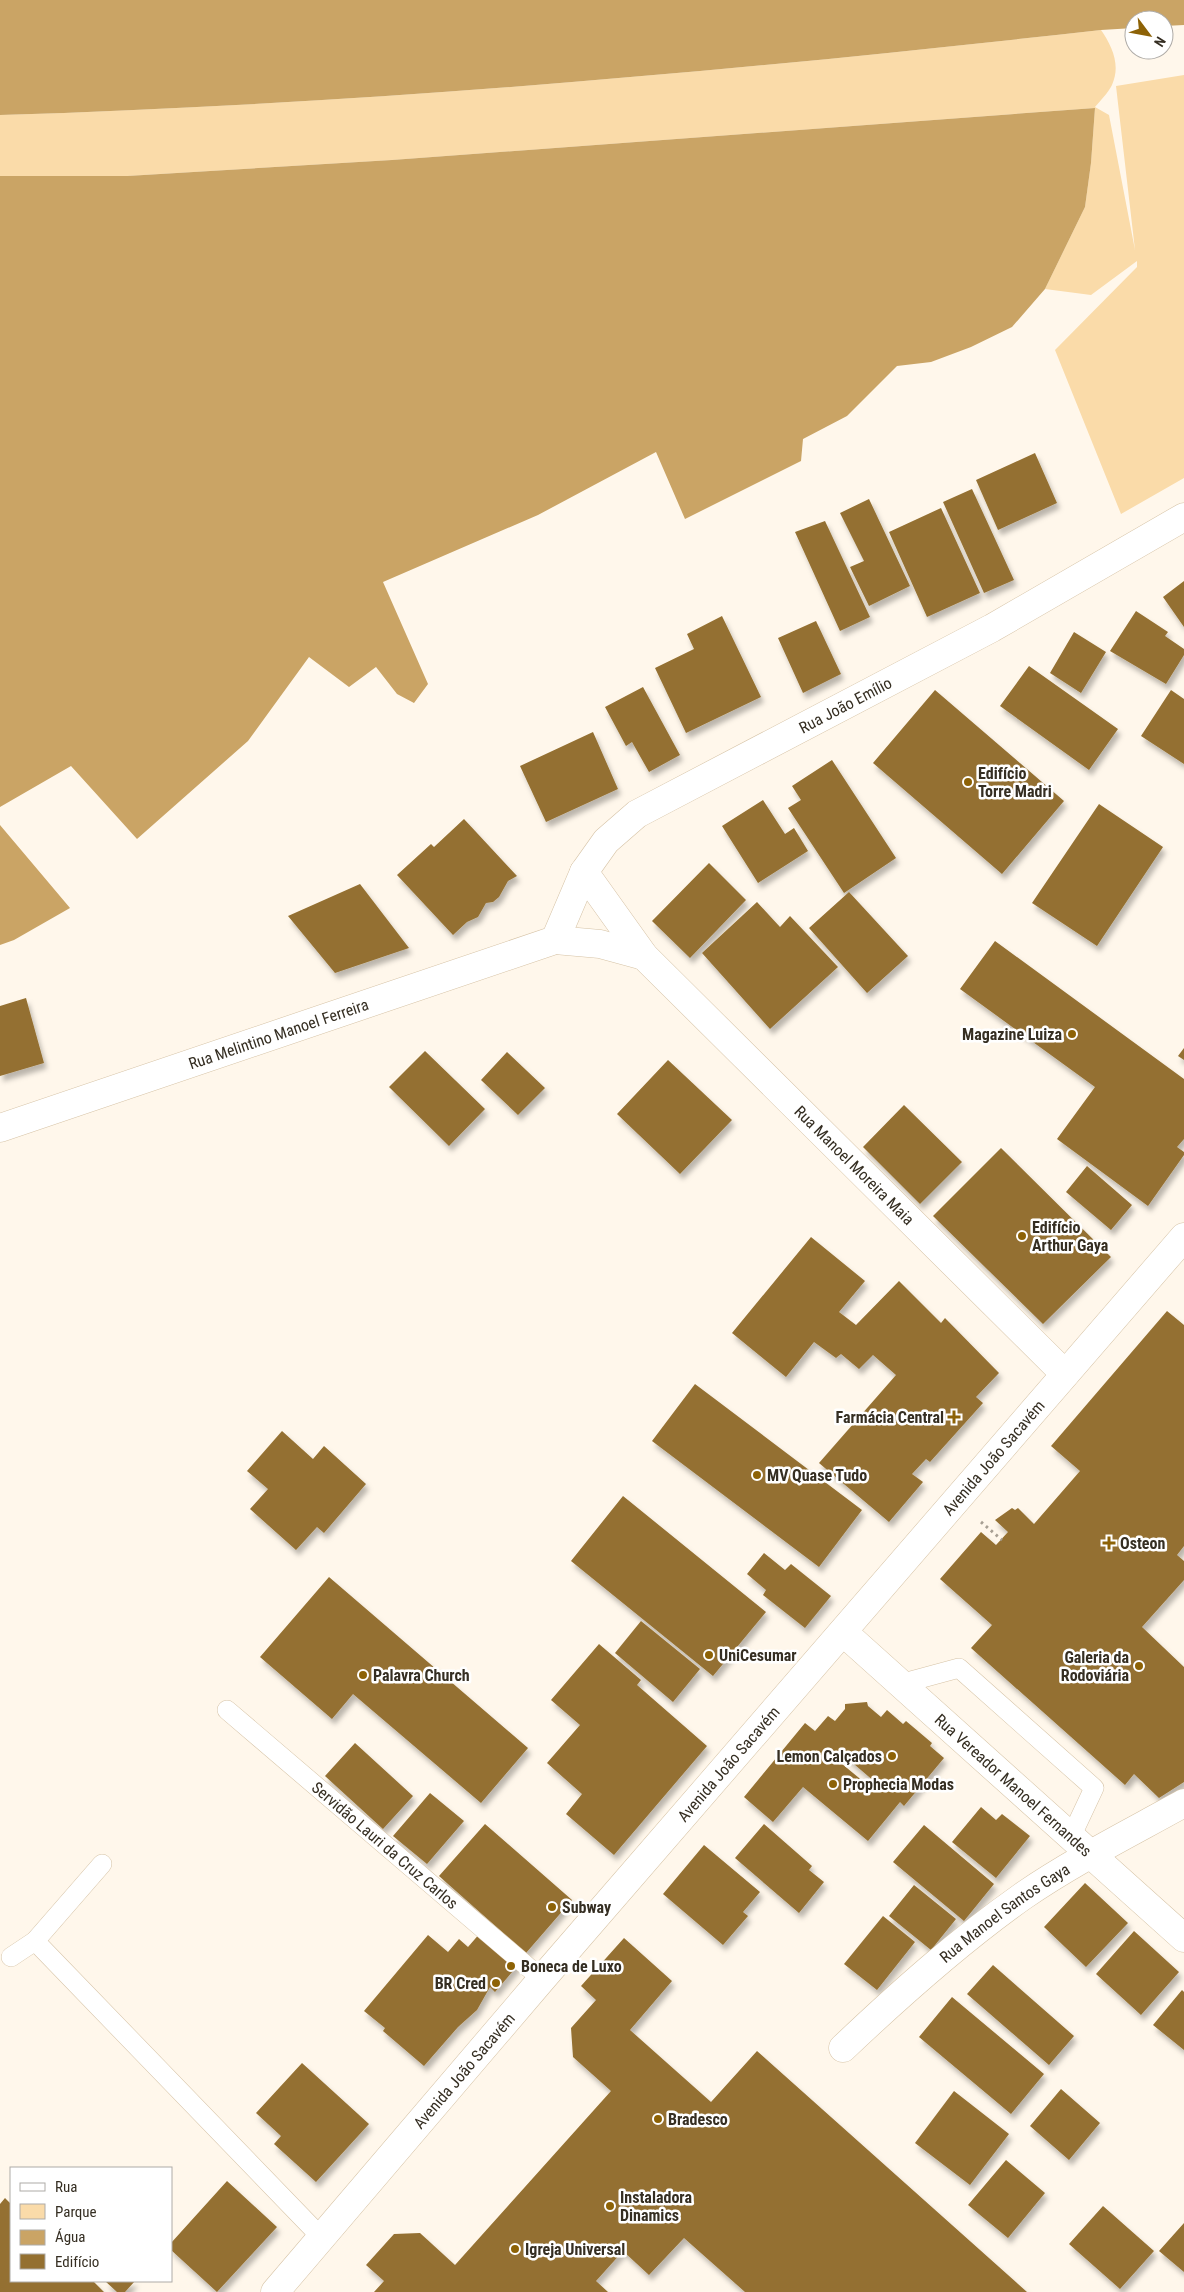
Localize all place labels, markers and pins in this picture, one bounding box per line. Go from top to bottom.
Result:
place label: Edifício Torre Madri [978,764,1052,801]
marker: Edifício Torre Madri [962,776,974,788]
place label: Magazine Luiza [962,1025,1062,1044]
marker: Magazine Luiza [1066,1028,1078,1040]
place label: Edifício Arthur Gaya [1032,1218,1109,1255]
marker: Edifício Arthur Gaya [1016,1230,1028,1242]
place label: Farmácia Central [836,1408,944,1427]
marker: Farmácia Central [948,1411,960,1423]
place label: MV Quase Tudo [767,1466,867,1485]
marker: MV Quase Tudo [751,1469,763,1481]
place label: Osteon [1120,1534,1165,1553]
marker: Osteon [1102,1536,1116,1550]
place label: UniCesumar [719,1646,797,1665]
place label: Galeria da Rodoviária [1061,1648,1129,1685]
marker: UniCesumar [703,1649,715,1661]
marker: Galeria da Rodoviária [1133,1660,1145,1672]
place label: Palavra Church [373,1666,470,1685]
marker: Palavra Church [357,1669,369,1681]
place label: Lemon Calçados [777,1747,882,1766]
marker: Lemon Calçados [886,1750,898,1762]
place label: Prophecia Modas [843,1775,954,1794]
marker: Prophecia Modas [827,1778,839,1790]
place label: Subway [562,1898,611,1917]
marker: Subway [546,1901,558,1913]
place label: Boneca de Luxo [521,1957,622,1976]
marker: Boneca de Luxo [505,1960,517,1972]
place label: BR Cred [435,1974,486,1993]
marker: BR Cred [490,1977,502,1989]
place label: Bradesco [668,2110,728,2129]
marker: Bradesco [652,2113,664,2125]
place label: Instaladora Dinamics [620,2188,692,2225]
marker: Instaladora Dinamics [604,2200,616,2212]
place label: Igreja Universal [525,2240,625,2259]
marker: Igreja Universal [509,2243,521,2255]

